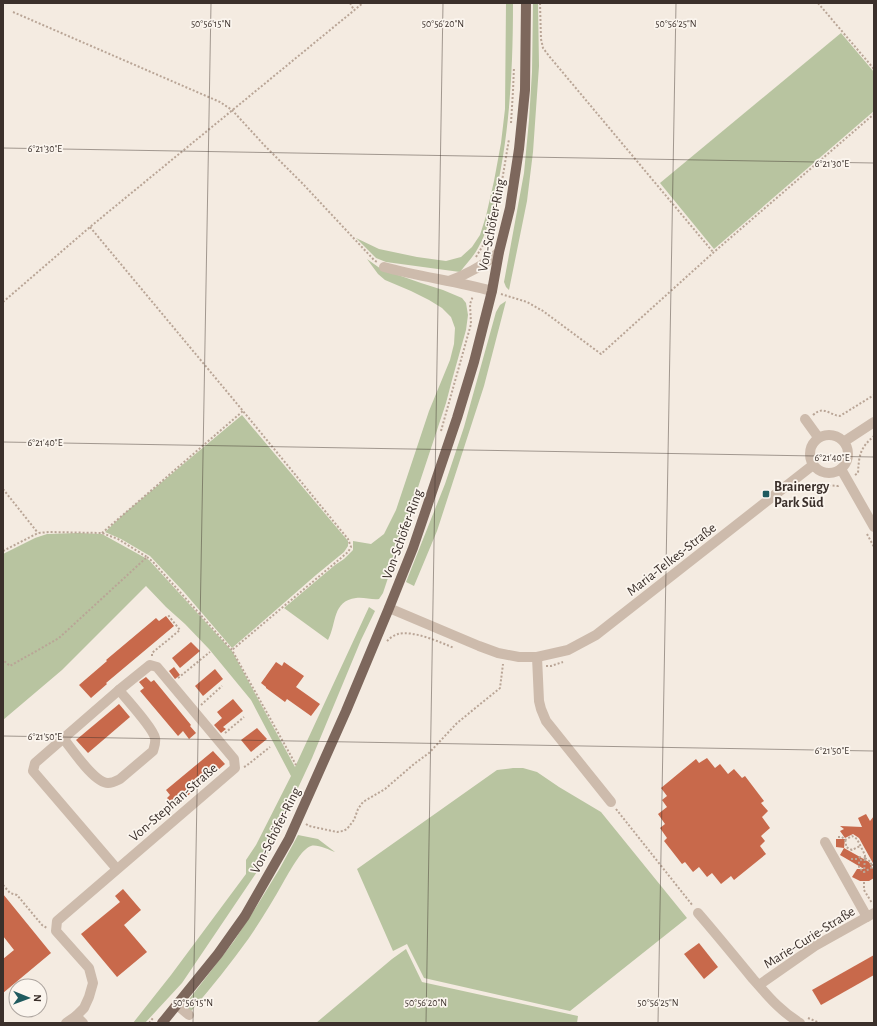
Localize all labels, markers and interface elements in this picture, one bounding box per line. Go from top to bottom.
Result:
text: 50°56'15"N [191,19,231,29]
text: 50°56'20"N [422,19,464,29]
text: 50°56'25"N [655,19,697,29]
text: 6°21'30"E [28,144,62,154]
text: 6°21'30"E [815,159,849,169]
street label: Von-Schöfer-Ring [476,177,508,273]
text: 6°21'40"E [28,438,63,448]
text: 6°21'40"E [815,453,850,463]
place label: Brainergy Park Süd [774,480,830,510]
street label: Von-Schöfer-Ring [380,487,426,581]
marker: Brainergy Park Süd [761,489,771,499]
street label: Maria-Telkes-Straße [624,521,719,599]
text: 6°21'50"E [28,732,62,742]
text: 6°21'50"E [815,746,849,756]
street label: Von-Stephan-Straße [127,761,220,845]
street label: Von-Schöfer-Ring [248,785,304,876]
street label: Marie-Curie-Straße [761,904,858,972]
north arrow [8,978,48,1018]
text: N [32,994,43,1002]
text: 50°56'15"N [173,998,213,1008]
text: 50°56'20"N [405,998,447,1008]
text: 50°56'25"N [637,998,679,1008]

